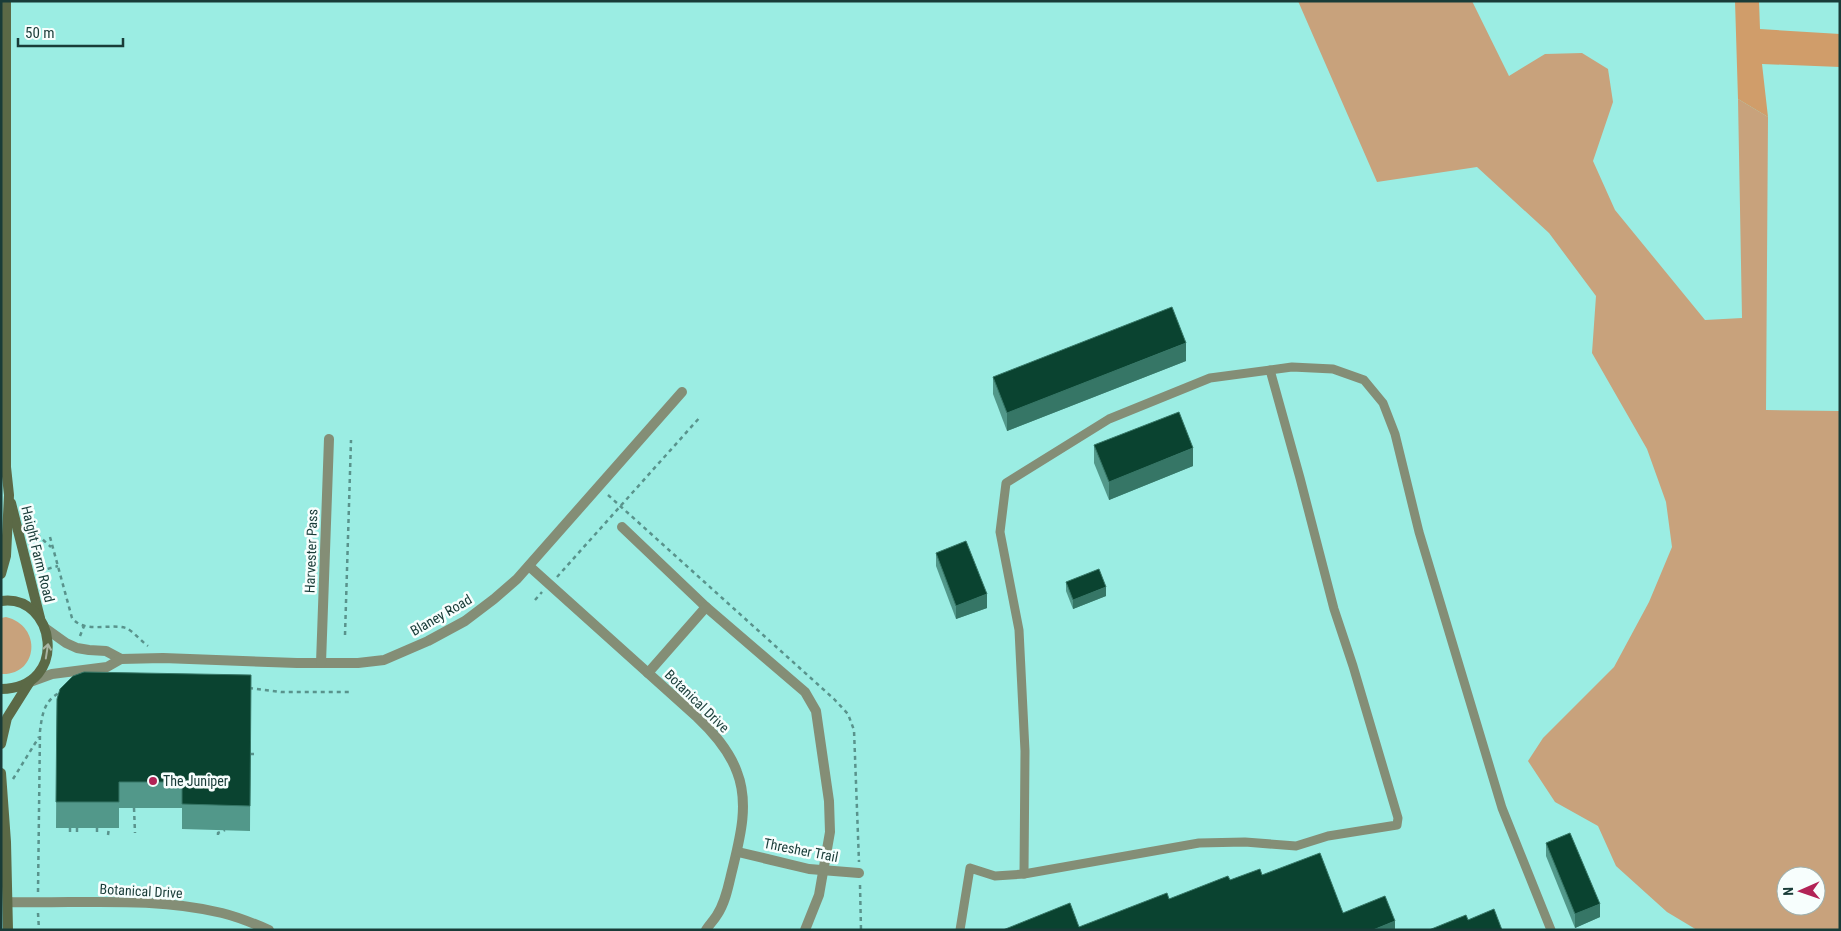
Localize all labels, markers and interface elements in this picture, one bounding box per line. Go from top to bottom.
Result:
scale bar [18,15,122,47]
text: 50 m [25,24,55,42]
street label: Haight Farm Road [18,504,58,604]
street label: Harvester Pass [302,509,320,593]
street label: Blaney Road [408,591,474,639]
one-way arrow [42,644,52,660]
street label: Botanical Drive [662,666,733,736]
place label: The Juniper [163,773,228,789]
marker: The Juniper [147,775,159,787]
street label: Thresher Trail [762,835,840,865]
north arrow [1776,866,1826,916]
street label: Botanical Drive [99,881,183,901]
text: N [1780,887,1796,896]

